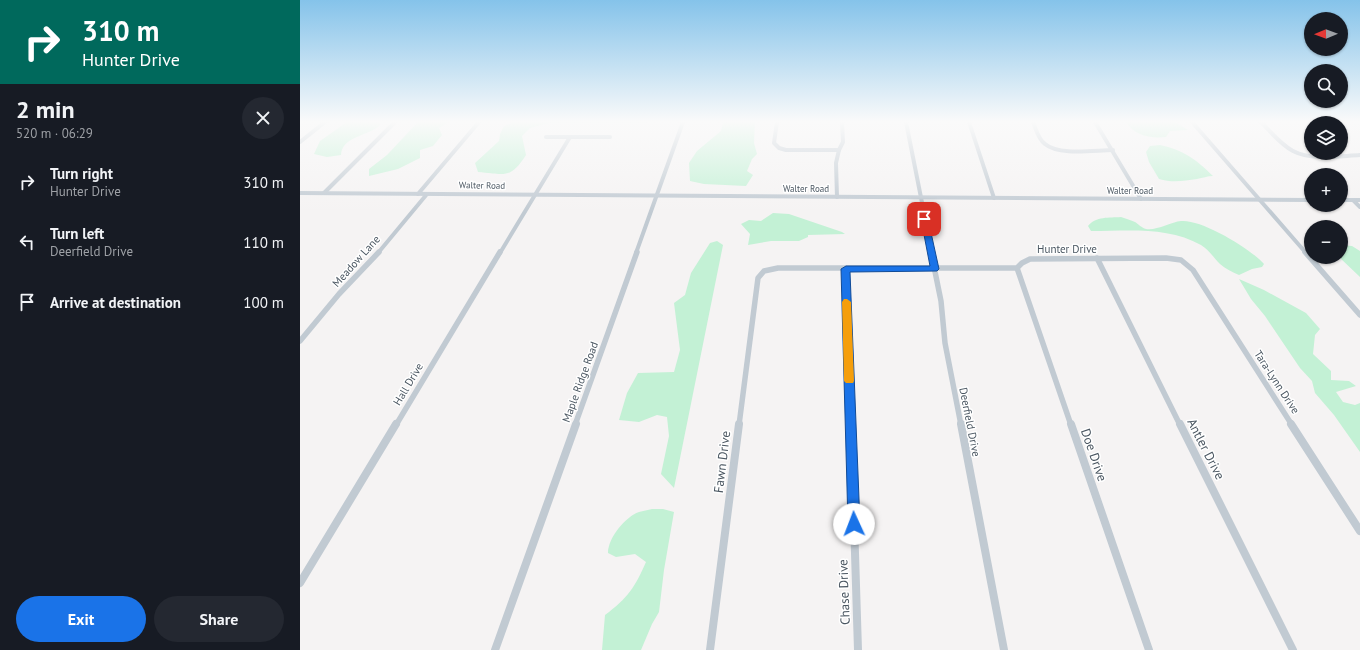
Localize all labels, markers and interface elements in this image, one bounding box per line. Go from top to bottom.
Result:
text: 310 m [82,12,159,49]
north arrow [1304,12,1348,56]
map controls [1304,12,1348,264]
icon: right [16,16,68,68]
text: Hunter Drive [82,48,180,71]
button: search [1304,64,1348,108]
text: 2 min [16,94,75,125]
button: close [242,97,284,139]
button: layers [1304,116,1348,160]
text: 520 m · 06:29 [16,125,93,142]
text: Turn right [50,164,113,183]
button: + [1304,168,1348,212]
icon: right [16,171,38,193]
text: 310 m [243,173,284,192]
street label: Walter Road [459,179,505,191]
text: Hunter Drive [50,183,121,200]
street label: Walter Road [783,183,829,194]
street label: Walter Road [1107,185,1153,196]
pin [907,202,941,236]
icon: arrive [913,208,935,230]
button: − [1304,220,1348,264]
text: Turn left [50,224,104,243]
icon: left [16,231,38,253]
street label: Meadow Lane [329,232,383,290]
text: 110 m [243,233,284,252]
street label: Hunter Drive [1037,242,1097,256]
text: Deerfield Drive [50,243,133,260]
icon: arrive [16,291,38,313]
text: Arrive at destination [50,293,181,312]
text: 100 m [243,293,284,312]
street label: Maple Ridge Road [559,340,601,424]
street label: Tara-Lynn Drive [1251,348,1303,417]
street label: Hall Drive [390,360,426,408]
street label: Deerfield Drive [956,386,984,458]
street label: Antler Drive [1183,415,1229,483]
street label: Doe Drive [1077,426,1111,484]
street label: Fawn Drive [710,430,734,494]
position arrow [833,503,875,545]
street label: Chase Drive [834,559,854,625]
button: Exit [16,596,146,642]
button: Share [154,596,284,642]

